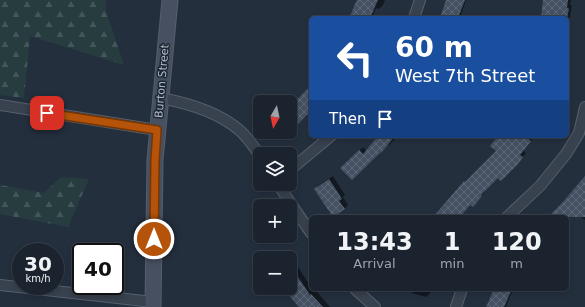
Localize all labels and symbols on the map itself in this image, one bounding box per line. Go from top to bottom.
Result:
street label: Burton Street [152,43,172,118]
north arrow [253,95,297,139]
pin [30,96,64,130]
position arrow [133,218,175,260]
speed limit sign: 40 [72,243,124,295]

